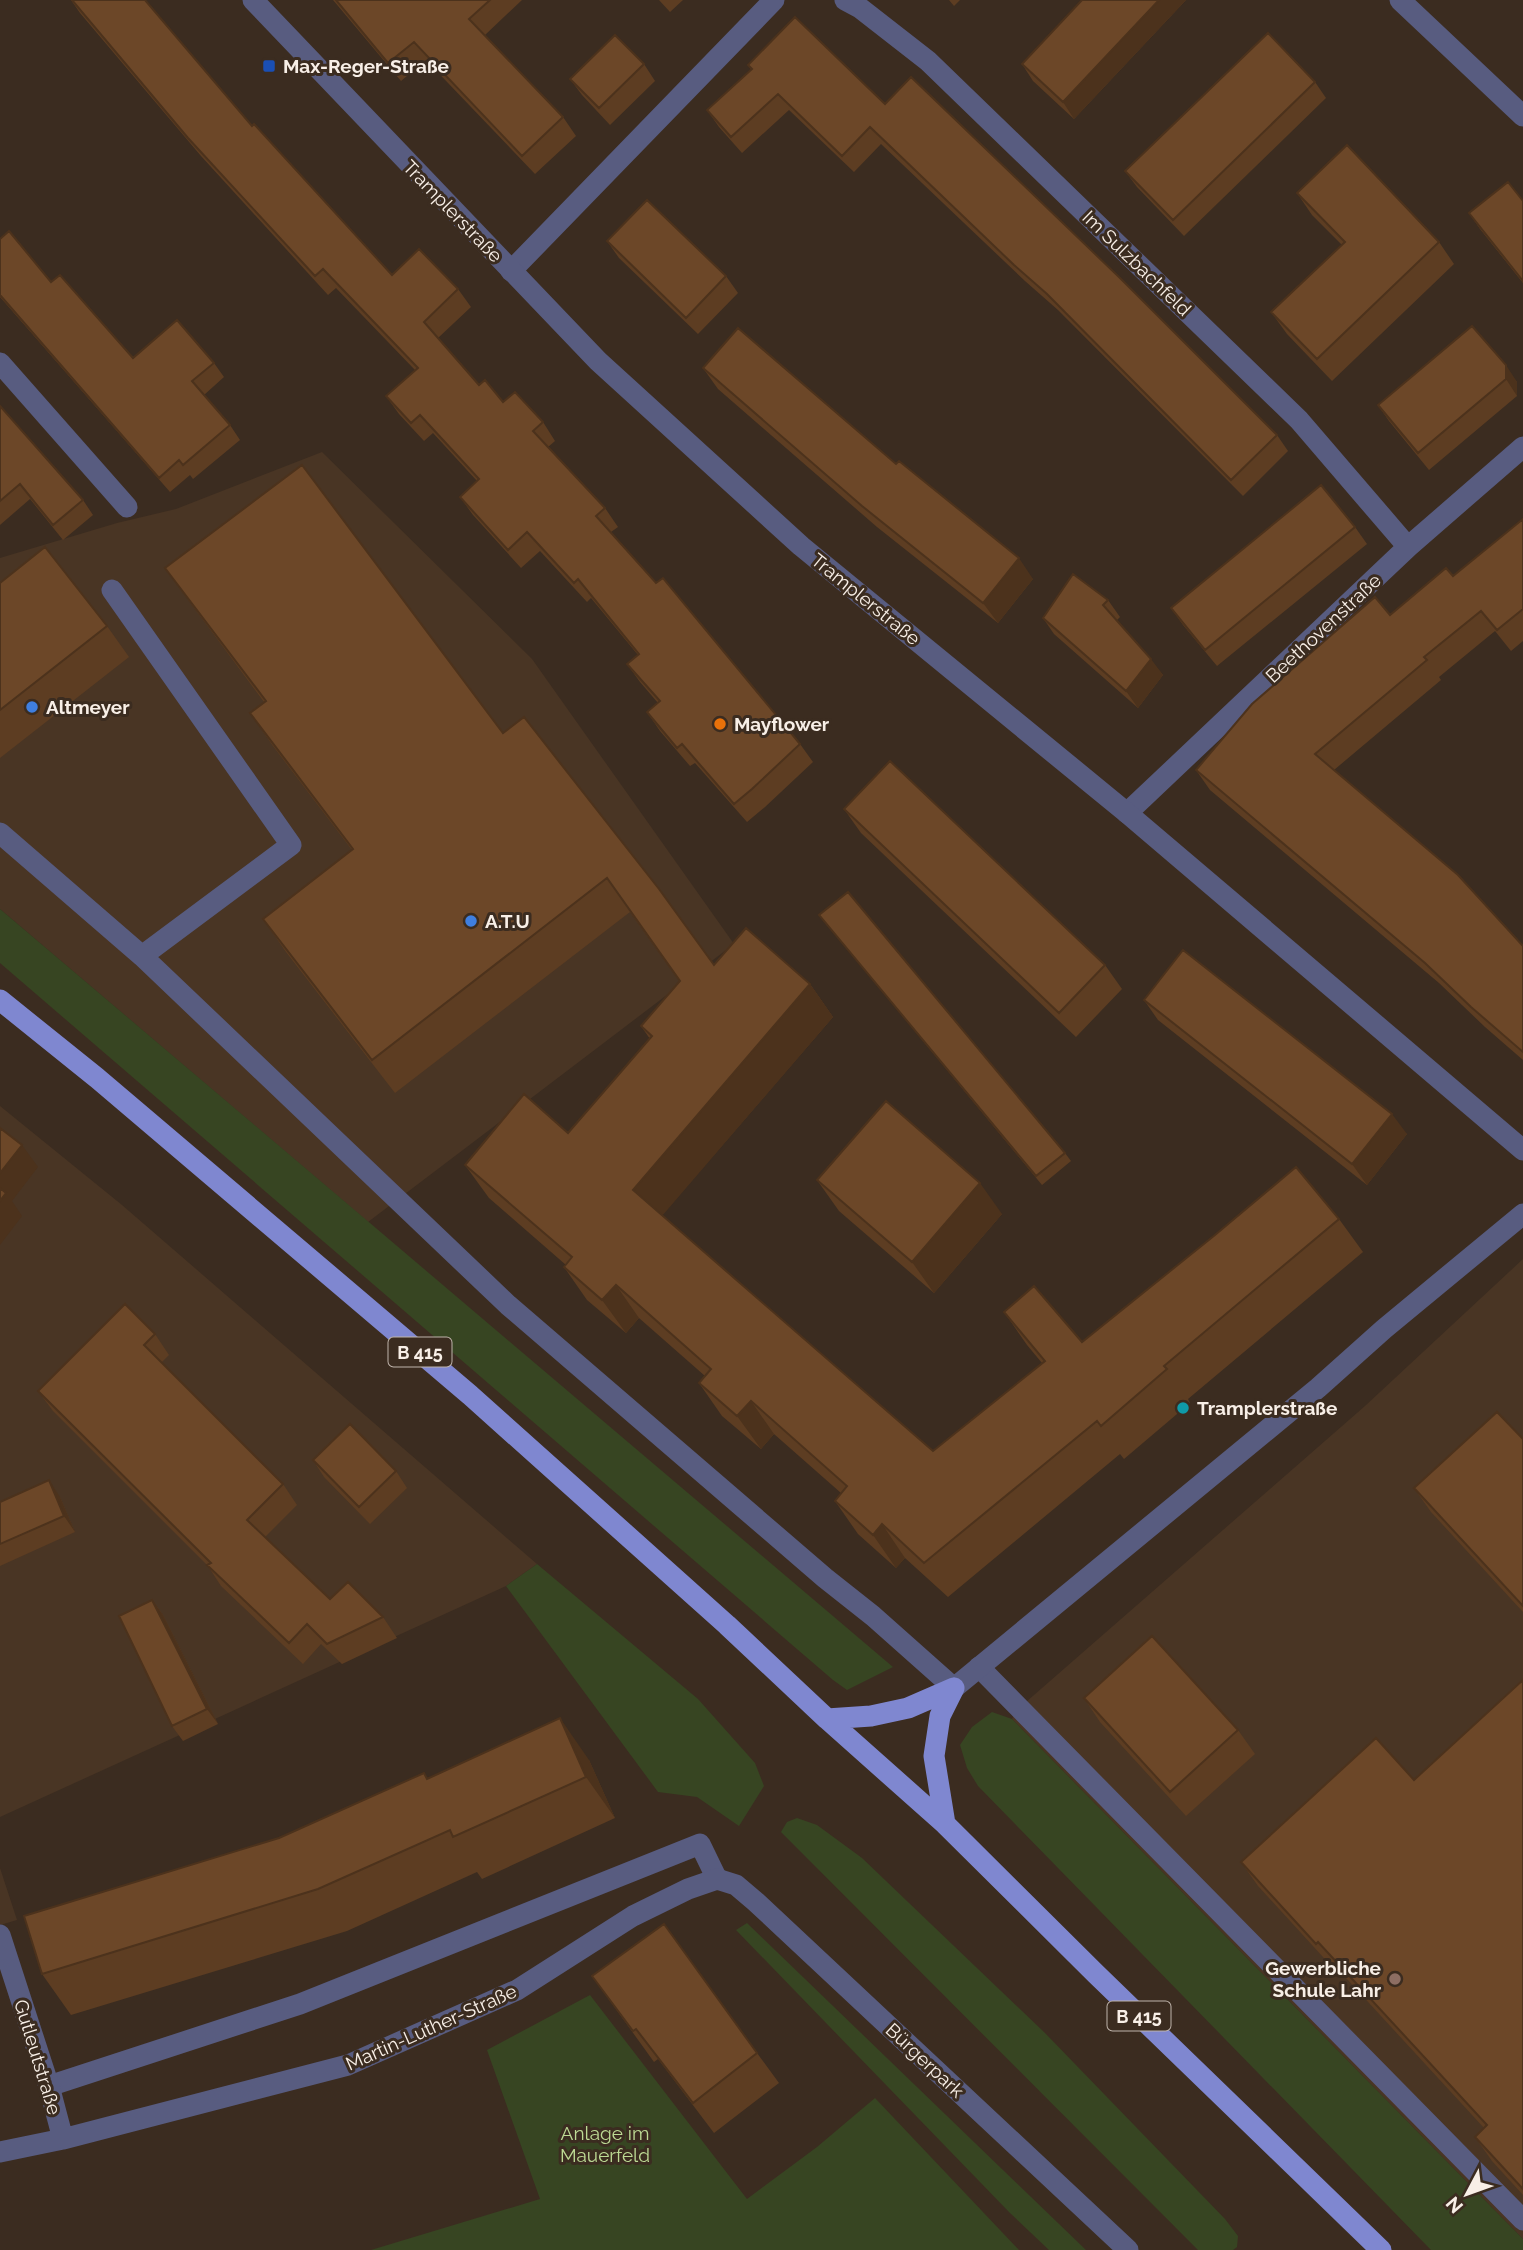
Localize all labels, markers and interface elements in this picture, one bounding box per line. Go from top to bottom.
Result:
place label: Max-Reger-Straße [283,55,449,77]
marker: Max-Reger-Straße [261,58,277,74]
street label: Tramplerstraße [399,155,507,267]
street label: Im Sulzbachfeld [1078,206,1196,320]
street label: Tramplerstraße [807,549,925,649]
street label: Beethovenstraße [1261,569,1385,687]
place label: Altmeyer [46,696,130,718]
marker: Altmeyer [24,699,40,715]
place label: Mayflower [734,713,830,735]
marker: Mayflower [712,716,728,732]
place label: A.T.U [485,910,530,932]
marker: A.T.U [463,913,479,929]
road number: B 415 [388,1338,452,1366]
place label: Tramplerstraße [1197,1397,1337,1419]
marker: Tramplerstraße [1175,1400,1191,1416]
place label: Gewerbliche Schule Lahr [1265,1957,1382,2001]
marker: Gewerbliche Schule Lahr [1387,1971,1403,1987]
street label: Martin-Luther-Straße [342,1979,520,2075]
street label: Gutleutstraße [10,1997,66,2117]
road number: B 415 [1108,2002,1170,2030]
street label: Bürgerpark [881,2018,969,2102]
park label: Anlage im Mauerfeld [560,2122,650,2166]
north arrow [1432,2159,1502,2229]
text: N [1441,2192,1467,2218]

